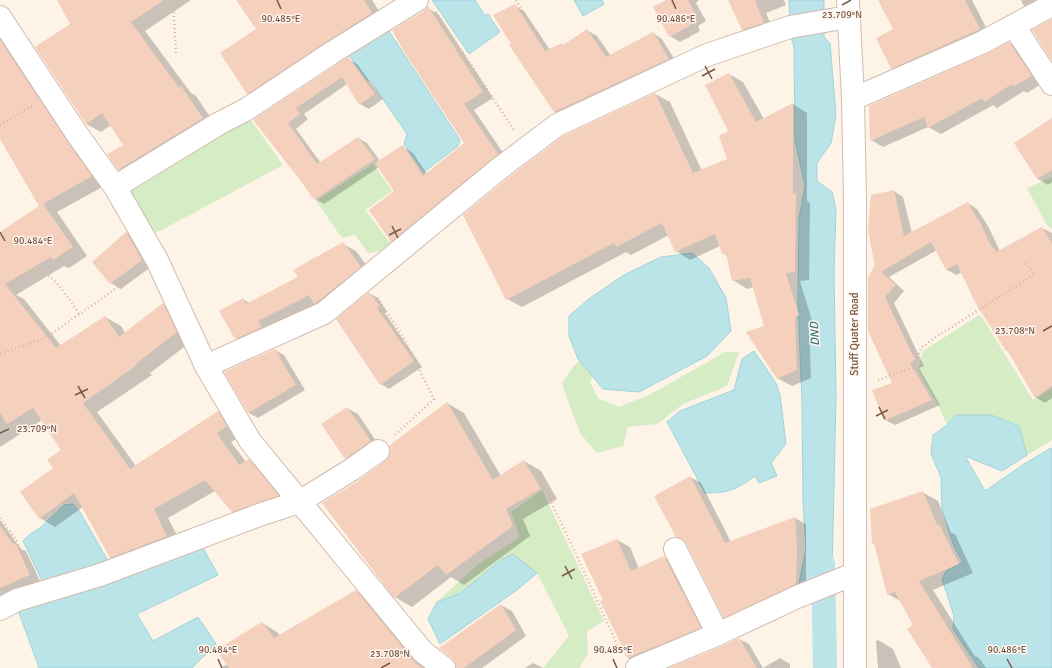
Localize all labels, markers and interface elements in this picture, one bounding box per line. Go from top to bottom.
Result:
text: 23.709°N [822,9,862,21]
text: 90.485°E [262,13,301,25]
text: 90.486°E [657,13,696,25]
text: 90.484°E [14,235,53,247]
street label: Stuff Quater Road [848,292,861,376]
water label: DND [807,321,823,346]
text: 23.708°N [995,325,1035,337]
text: 23.709°N [17,423,57,435]
text: 90.484°E [199,644,238,656]
text: 90.485°E [594,644,633,656]
text: 90.486°E [988,644,1027,656]
text: 23.708°N [370,648,410,660]

